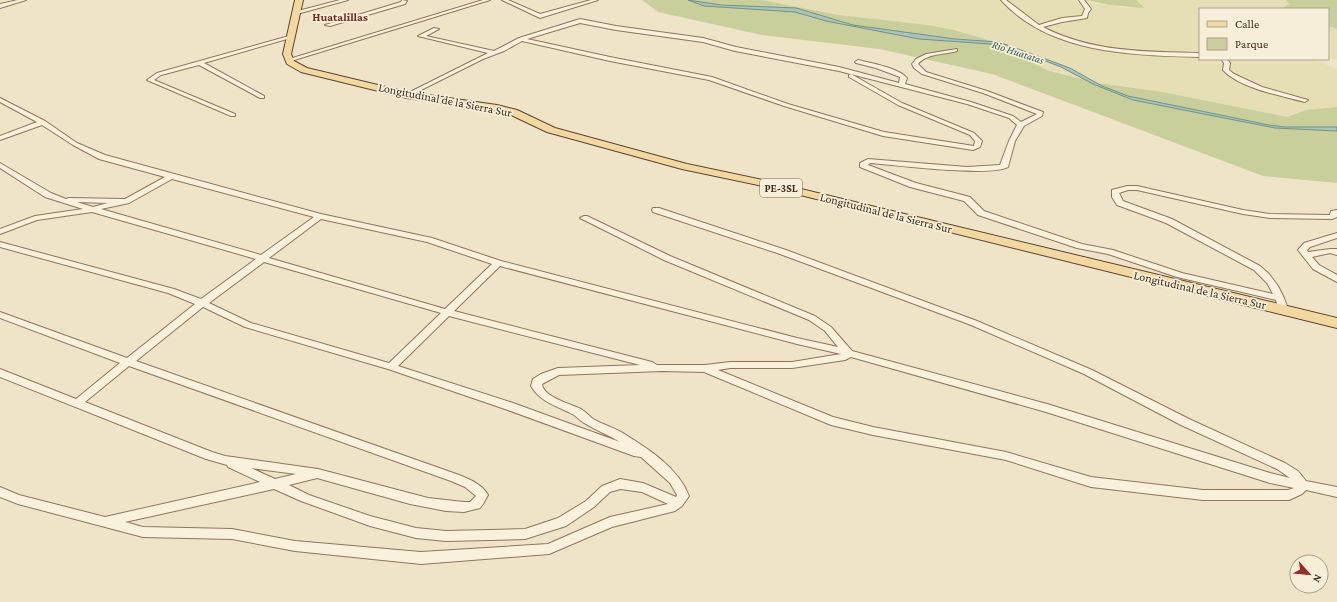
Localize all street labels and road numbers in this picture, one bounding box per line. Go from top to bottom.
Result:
street label: Longitudinal de la Sierra Sur [377,80,514,120]
road number: PE-3SL [760,179,802,197]
street label: Longitudinal de la Sierra Sur [818,190,954,236]
street label: Longitudinal de la Sierra Sur [1132,268,1268,312]

